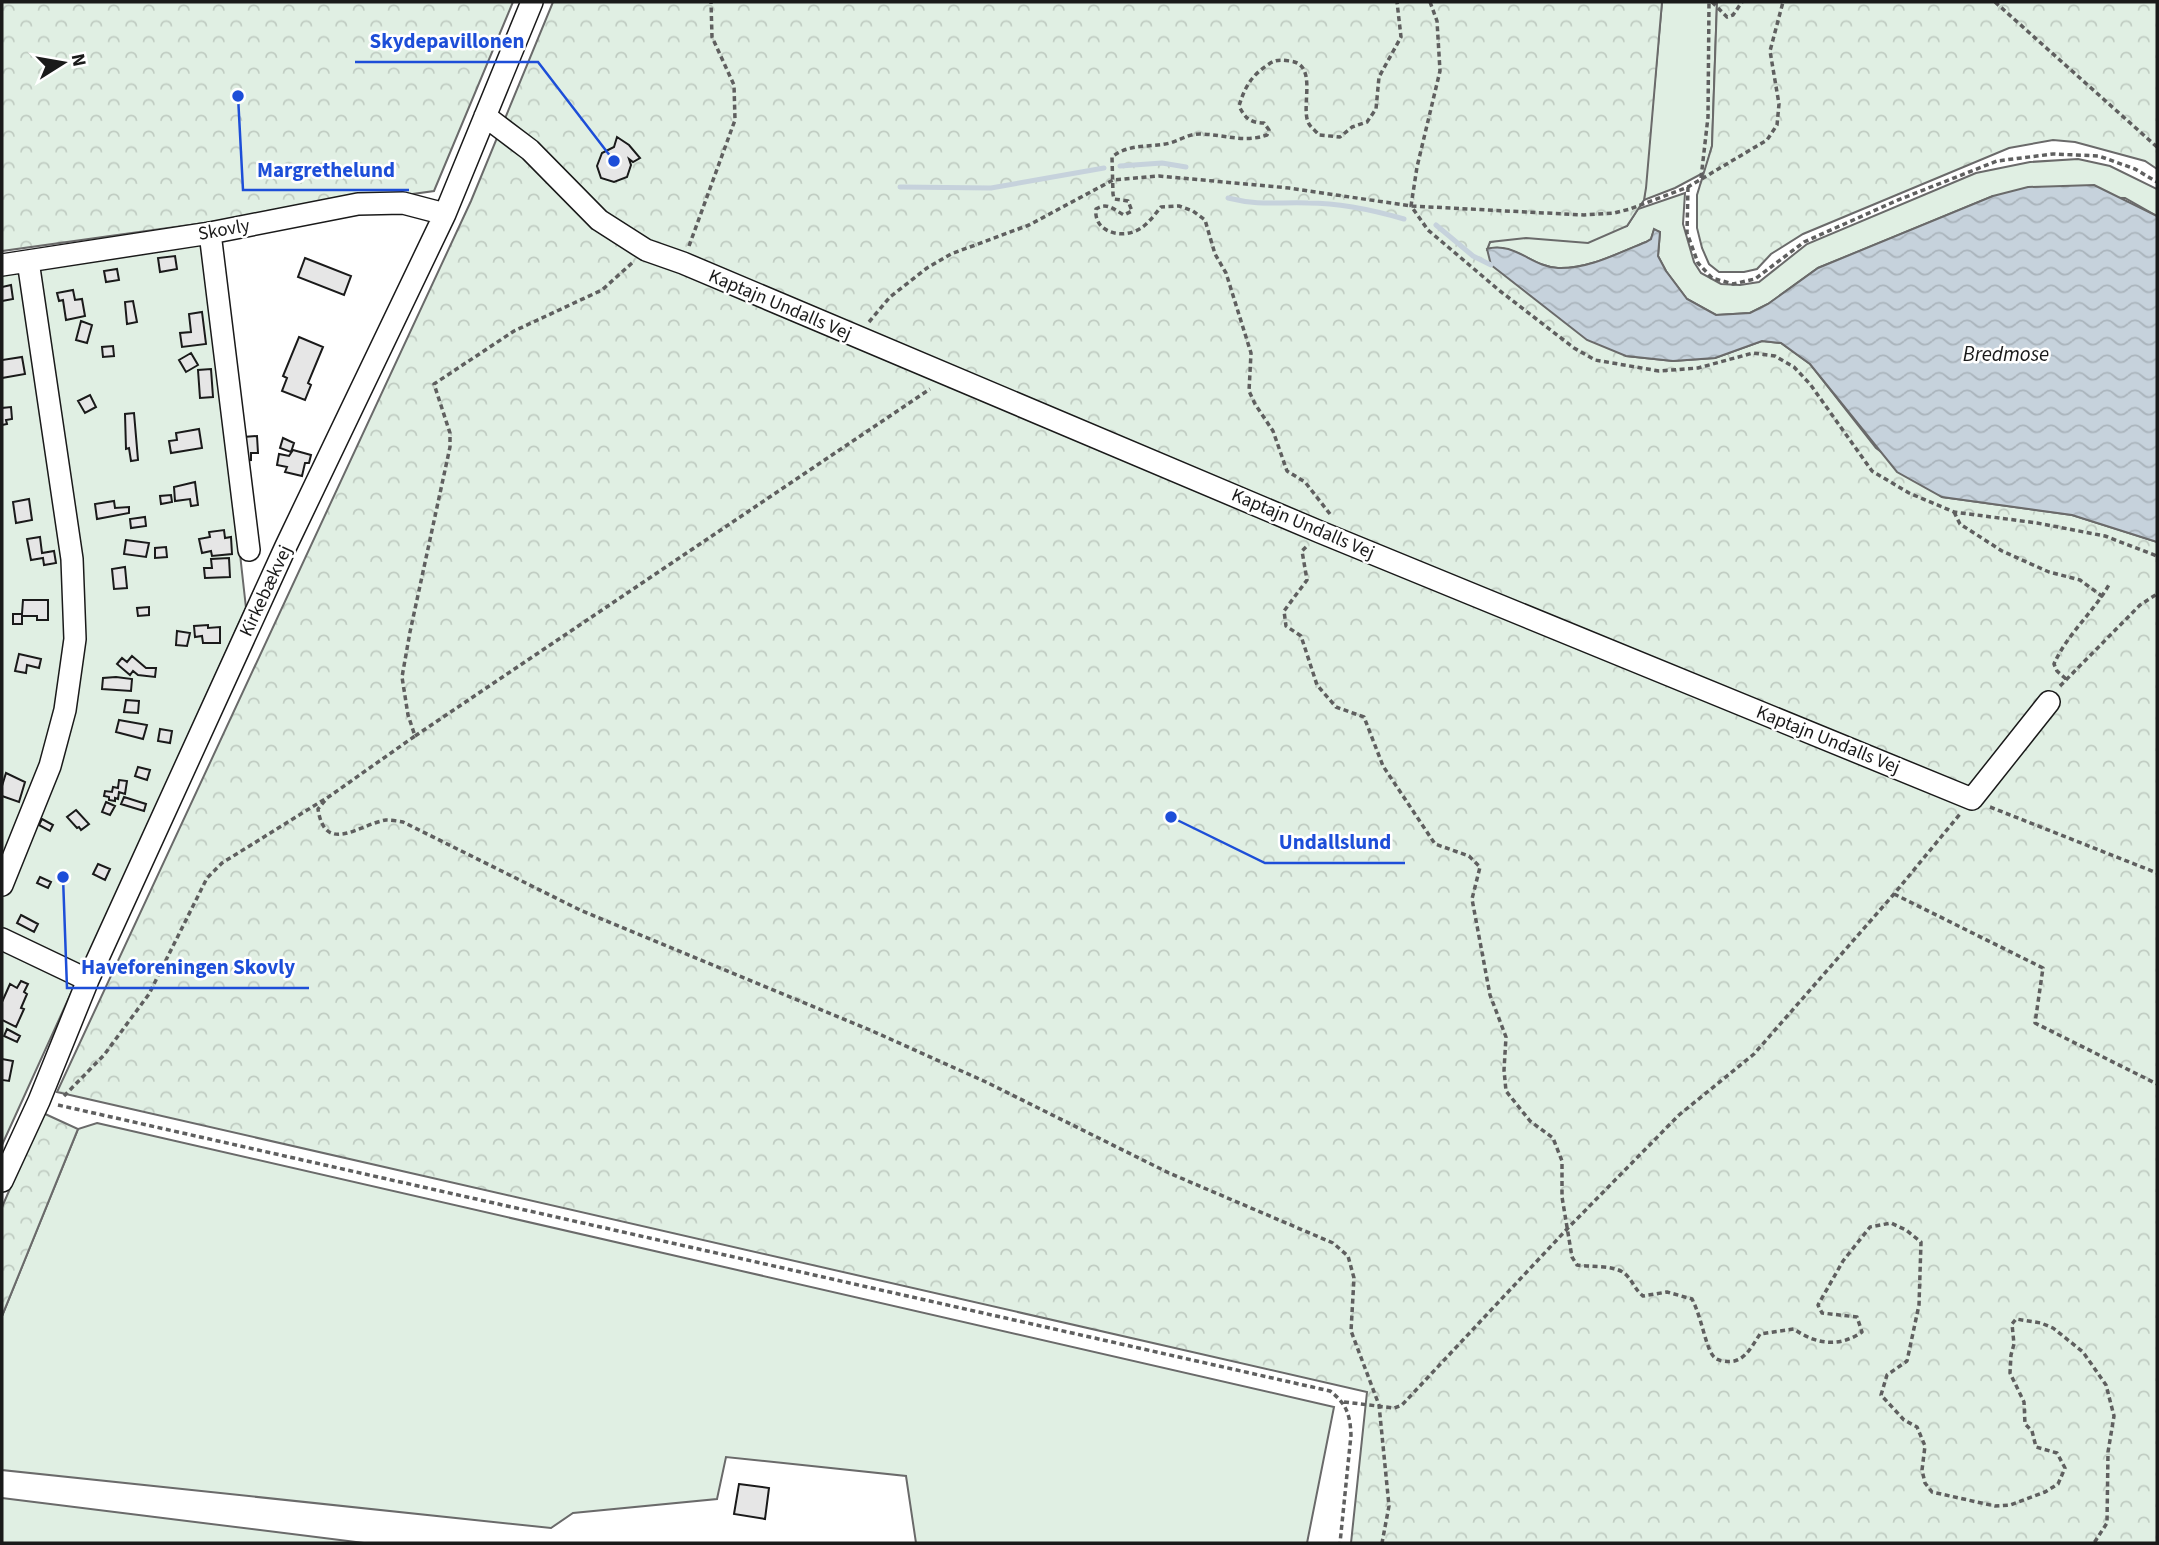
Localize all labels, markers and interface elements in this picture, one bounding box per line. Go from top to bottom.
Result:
callout: Skydepavillonen [355,20,538,62]
text: Skydepavillonen [369,26,525,56]
north arrow [28,28,98,98]
text: N [64,51,93,69]
callout: Margrethelund [243,148,409,190]
text: Margrethelund [257,155,395,185]
street label: Skovly [196,212,252,248]
street label: Kaptajn Undalls Vej [704,263,856,347]
water label: Bredmose [1963,339,2049,369]
street label: Kaptajn Undalls Vej [1227,482,1379,566]
street label: Kirkebækvej [233,541,299,641]
street label: Kaptajn Undalls Vej [1752,699,1904,781]
callout: Undallslund [1265,821,1405,863]
text: Undallslund [1279,827,1391,857]
callout: Haveforeningen Skovly [67,946,309,988]
text: Haveforeningen Skovly [81,952,295,982]

